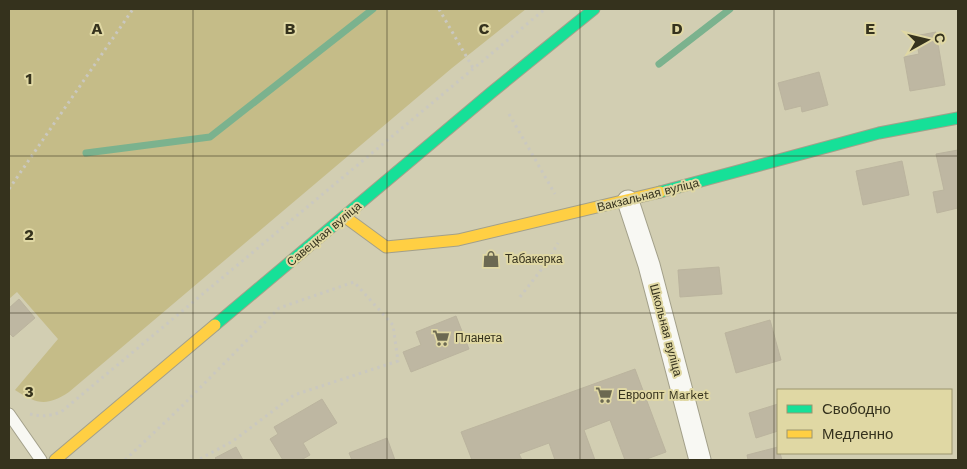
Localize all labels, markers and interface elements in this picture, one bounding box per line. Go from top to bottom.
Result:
north arrow [902,15,952,65]
text: A [92,19,103,38]
text: B [285,19,296,38]
text: C [479,19,490,38]
text: D [671,19,683,38]
text: E [865,19,875,38]
text: С [931,32,949,44]
text: 1 [26,69,32,88]
street label: Вакзальная вуліца [596,175,701,214]
street label: Савецкая вуліца [284,199,364,269]
text: 2 [24,225,34,244]
shop icon: Табакерка [481,249,501,269]
place label: Табакерка [505,252,563,266]
street label: Школьная вуліца [647,282,685,378]
supermarket icon: Планета [431,328,451,348]
place label: Планета [455,331,503,345]
text: 3 [24,382,34,401]
supermarket icon: Евроопт Market [594,385,614,405]
place label: Евроопт Market [618,388,709,402]
legend [777,389,952,454]
text: Свободно [822,400,891,418]
text: Медленно [822,425,893,443]

